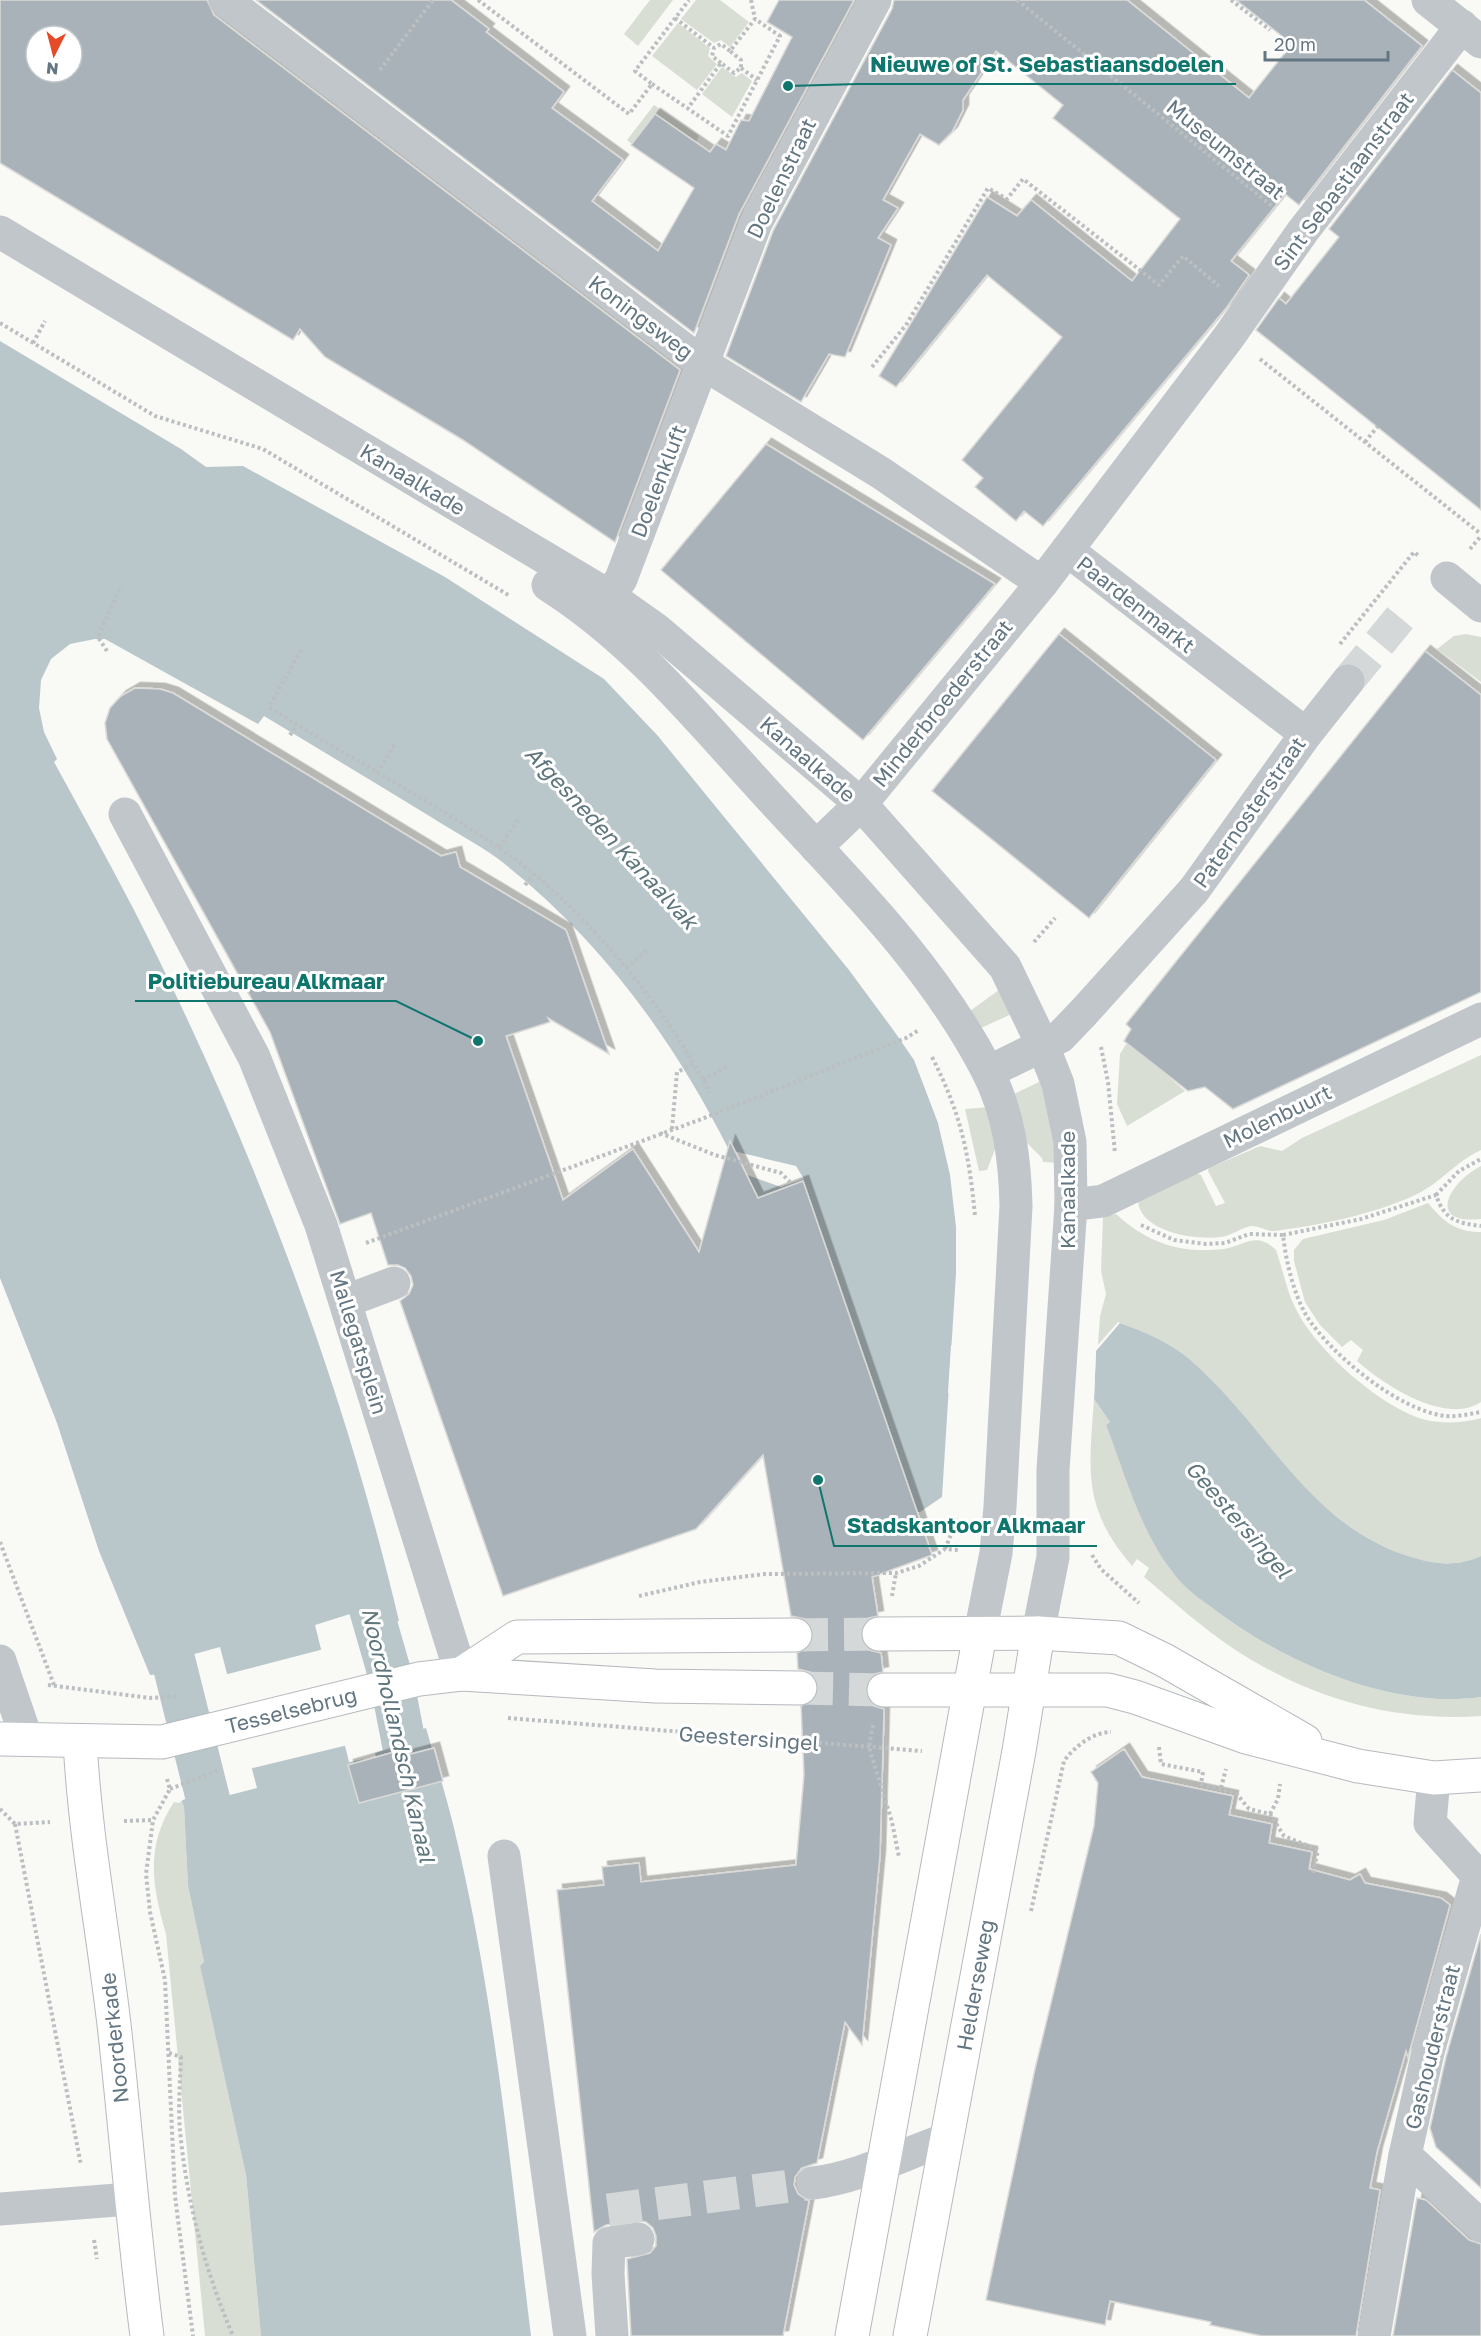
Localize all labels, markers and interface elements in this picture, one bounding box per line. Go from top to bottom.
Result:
north arrow [24,24,84,84]
scale bar [1265,24,1388,62]
text: 20 m [1274,33,1316,55]
callout: Nieuwe of St. Sebastiaansdoelen [858,44,1236,84]
text: Nieuwe of St. Sebastiaansdoelen [870,50,1224,77]
text: N [45,58,60,79]
street label: Sint Sebastiaanstraat [1267,86,1419,276]
street label: Museumstraat [1162,93,1290,205]
street label: Doelenstraat [741,114,821,242]
street label: Koningsweg [584,269,698,365]
street label: Doelenkluft [625,421,691,541]
street label: Kanaalkade [356,437,470,521]
street label: Paardenmarkt [1072,550,1200,658]
street label: Minderbroederstraat [866,614,1018,792]
street label: Kanaalkade [755,710,861,808]
street label: Paternosterstraat [1187,731,1311,893]
water label: Afgesneden Kanaalvak [520,740,706,936]
callout: Politiebureau Alkmaar [135,961,396,1001]
text: Politiebureau Alkmaar [147,967,385,994]
street label: Molenbuurt [1218,1079,1336,1153]
street label: Kanaalkade [1054,1131,1080,1249]
street label: Mallegatsplein [325,1267,393,1417]
water label: Geestersingel [1181,1455,1298,1584]
callout: Stadskantoor Alkmaar [834,1506,1097,1546]
text: Stadskantoor Alkmaar [847,1511,1086,1538]
water label: Noordhollandsch Kanaal [357,1605,442,1866]
street label: Tesselsebrug [223,1681,359,1739]
street label: Geestersingel [678,1720,820,1756]
street label: Helderseweg [951,1917,999,2053]
street label: Gashouderstraat [1399,1962,1465,2132]
street label: Noorderkade [94,1971,134,2105]

